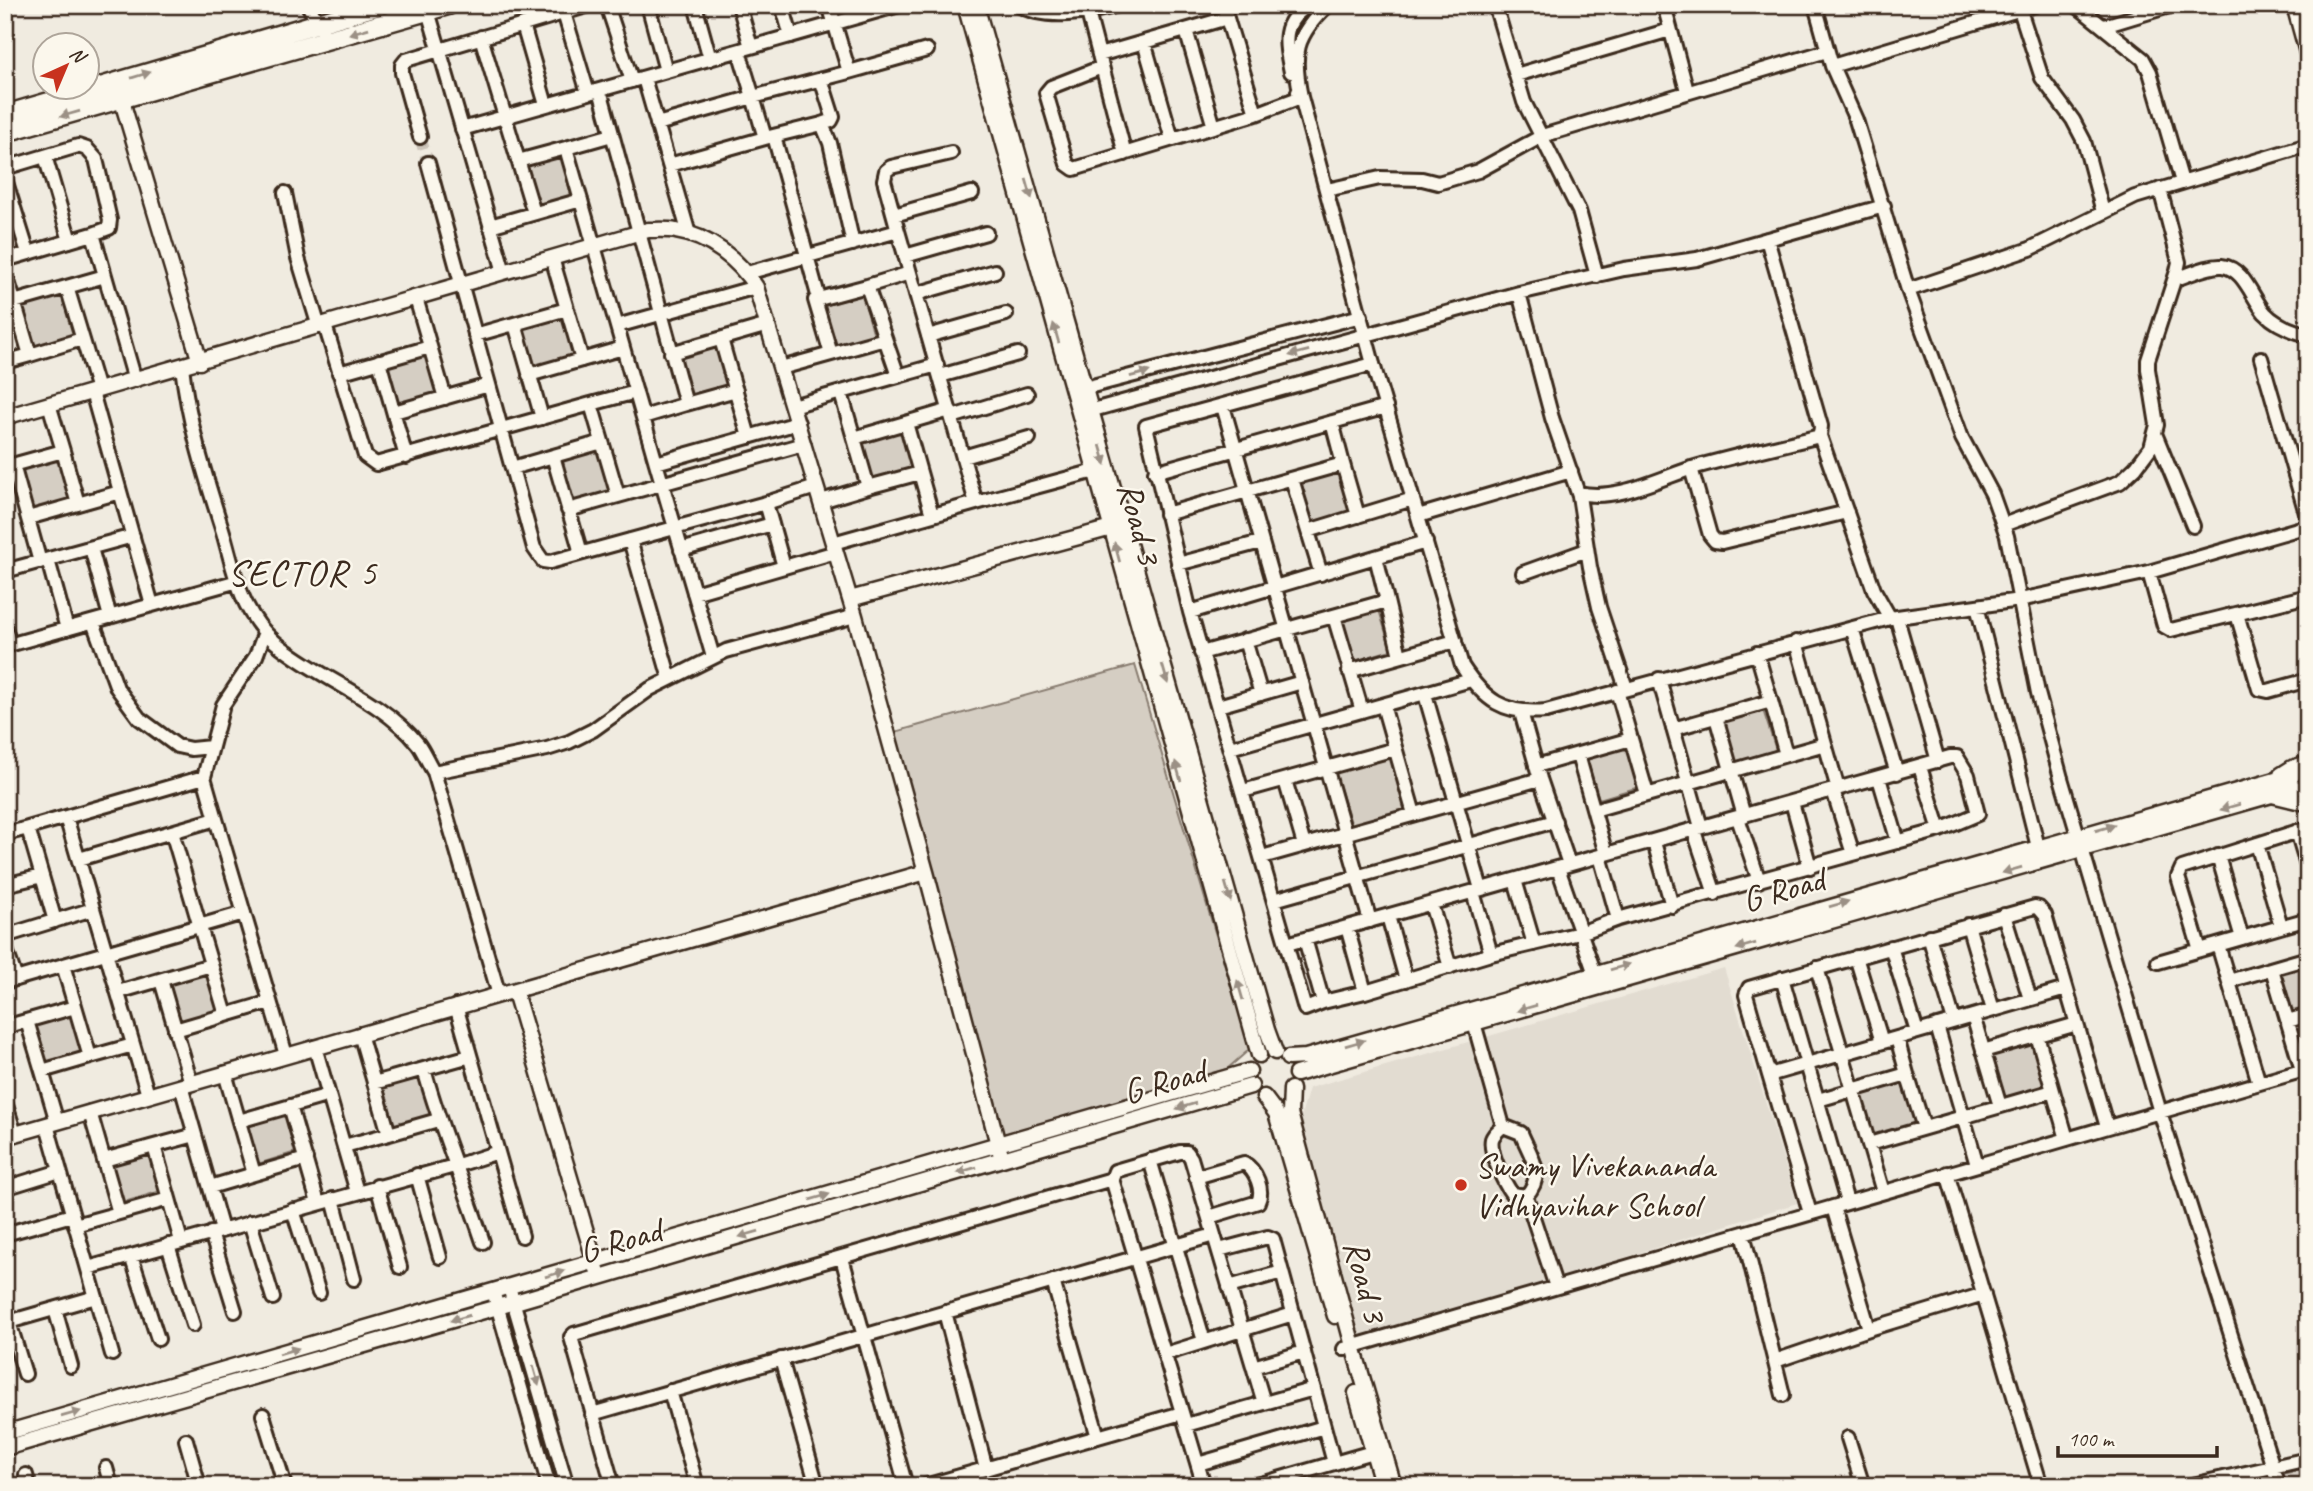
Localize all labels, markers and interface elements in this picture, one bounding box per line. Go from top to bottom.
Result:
one-way arrow [349,26,370,36]
north arrow [32,32,102,102]
text: N [65,42,92,69]
one-way arrow [131,69,152,79]
one-way arrow [59,109,81,120]
one-way arrow [1024,178,1034,199]
one-way arrow [1050,321,1061,343]
one-way arrow [1289,349,1310,359]
one-way arrow [1129,368,1151,379]
one-way arrow [1098,444,1109,466]
street label: Road 3 [1107,477,1173,571]
one-way arrow [1111,541,1122,563]
district label: SECTOR 5 [228,549,379,596]
one-way arrow [1160,663,1171,685]
one-way arrow [1173,760,1183,781]
one-way arrow [2219,802,2241,813]
one-way arrow [2095,823,2116,833]
street label: G Road [1737,855,1834,923]
one-way arrow [2001,865,2023,876]
one-way arrow [1223,882,1233,903]
one-way arrow [1829,899,1850,909]
one-way arrow [1735,941,1756,951]
one-way arrow [1610,961,1632,972]
one-way arrow [1235,979,1245,1000]
one-way arrow [1516,1003,1537,1013]
one-way arrow [1344,1037,1366,1048]
street label: G Road [1118,1047,1215,1115]
one-way arrow [1175,1101,1196,1111]
place label: Swamy Vivekananda Vidhyavihar School [1475,1143,1717,1228]
one-way arrow [957,1165,978,1175]
marker: Swamy Vivekananda Vidhyavihar School [1453,1177,1469,1193]
one-way arrow [810,1191,831,1201]
street label: G Road [574,1206,671,1274]
one-way arrow [738,1229,759,1239]
street label: Road 3 [1333,1235,1399,1329]
one-way arrow [544,1268,566,1279]
one-way arrow [449,1313,470,1323]
one-way arrow [279,1345,300,1355]
one-way arrow [532,1366,542,1387]
one-way arrow [60,1408,82,1419]
scale bar [2058,1414,2217,1458]
text: 100 m [2068,1426,2115,1452]

